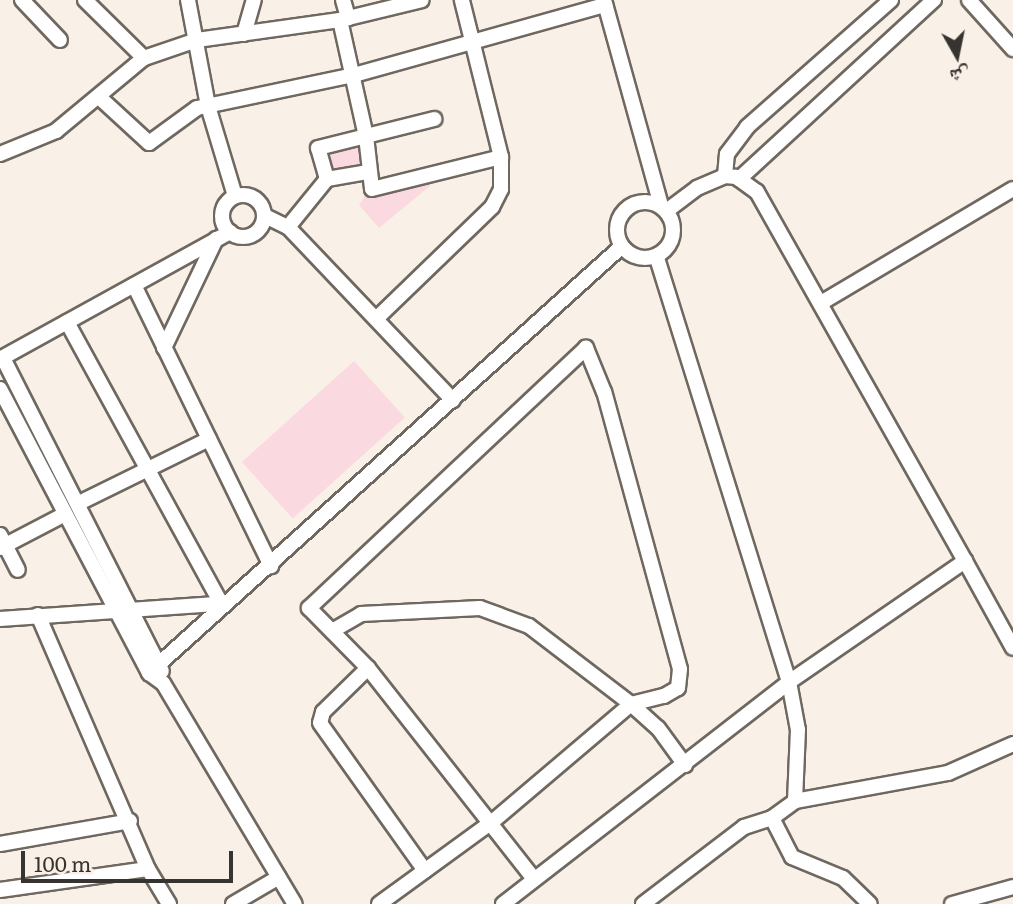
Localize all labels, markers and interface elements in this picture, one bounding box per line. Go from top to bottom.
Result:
north arrow [922,21,992,91]
text: ش [948,61,972,92]
scale bar [24,838,236,882]
text: 100 m [34,847,91,878]

